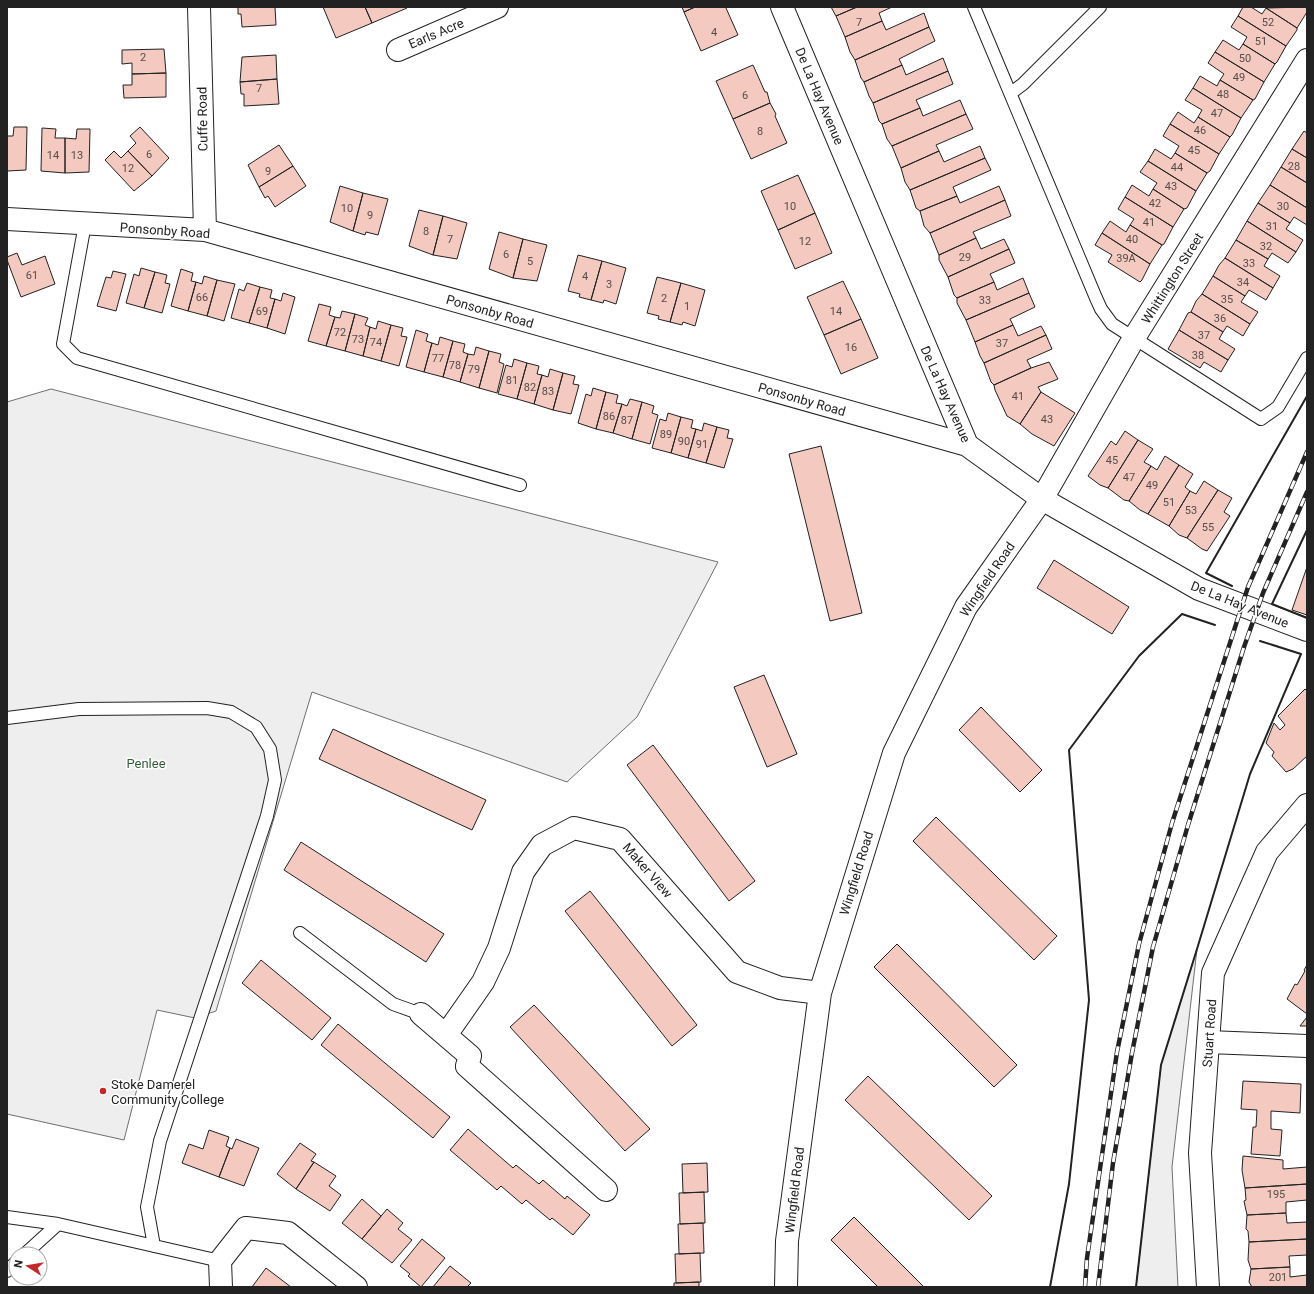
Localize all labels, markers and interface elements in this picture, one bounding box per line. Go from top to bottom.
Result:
street label: Earls Acre [406,15,466,52]
house number: 7 [856,16,862,29]
house number: 52 [1262,16,1274,29]
house number: 4 [711,26,717,39]
house number: 51 [1255,35,1267,48]
street label: De La Hay Avenue [792,45,847,147]
house number: 2 [140,51,146,64]
house number: 50 [1239,52,1251,65]
house number: 49 [1233,71,1245,84]
house number: 7 [256,82,262,95]
street label: Cuffe Road [194,87,211,151]
house number: 48 [1217,88,1229,101]
house number: 6 [742,89,748,102]
house number: 47 [1211,107,1223,120]
house number: 46 [1194,124,1206,137]
house number: 8 [757,125,763,138]
house number: 45 [1188,144,1200,157]
house number: 6 [146,148,152,161]
house number: 14 [47,149,59,162]
house number: 13 [71,149,83,162]
house number: 28 [1288,160,1300,173]
house number: 44 [1171,161,1183,174]
house number: 12 [122,162,134,175]
house number: 9 [265,165,271,178]
house number: 43 [1165,180,1177,193]
house number: 42 [1149,197,1161,210]
house number: 10 [784,200,796,213]
house number: 30 [1277,200,1289,213]
house number: 10 [341,202,353,215]
house number: 9 [367,209,373,222]
house number: 41 [1143,216,1155,229]
street label: Ponsonby Road [119,220,211,241]
house number: 31 [1266,220,1278,233]
house number: 8 [423,225,429,238]
street label: Whittington Street [1138,230,1206,326]
house number: 7 [447,233,453,246]
house number: 40 [1126,233,1138,246]
house number: 12 [799,235,811,248]
house number: 32 [1260,240,1272,253]
house number: 6 [503,248,509,261]
house number: 29 [959,251,971,264]
house number: 39A [1116,252,1137,265]
house number: 5 [527,255,533,268]
house number: 33 [1243,257,1255,270]
house number: 61 [26,269,38,282]
house number: 4 [582,270,588,283]
house number: 34 [1237,276,1249,289]
house number: 3 [606,278,612,291]
house number: 66 [196,291,208,304]
street label: Ponsonby Road [444,292,535,331]
house number: 2 [661,292,667,305]
house number: 35 [1221,293,1233,306]
house number: 33 [979,294,991,307]
house number: 1 [684,300,690,313]
house number: 69 [256,305,268,318]
house number: 14 [830,305,842,318]
house number: 36 [1214,312,1226,325]
house number: 72 [334,326,346,339]
house number: 37 [1198,329,1210,342]
house number: 73 [352,333,364,346]
house number: 74 [370,336,382,349]
house number: 37 [996,337,1008,350]
house number: 16 [845,341,857,354]
street label: De La Hay Avenue [918,344,974,445]
house number: 38 [1192,349,1204,362]
house number: 77 [432,352,444,365]
house number: 78 [449,359,461,372]
house number: 79 [468,363,480,376]
house number: 81 [506,374,518,387]
street label: Ponsonby Road [756,380,847,419]
house number: 82 [524,381,536,394]
house number: 83 [542,385,554,398]
house number: 41 [1012,390,1024,403]
house number: 86 [603,410,615,423]
house number: 43 [1041,413,1053,426]
house number: 87 [621,414,633,427]
house number: 89 [660,428,672,441]
house number: 90 [678,435,690,448]
house number: 91 [696,438,708,451]
house number: 45 [1106,454,1118,467]
house number: 47 [1123,471,1135,484]
house number: 49 [1146,479,1158,492]
house number: 51 [1163,496,1175,509]
house number: 53 [1185,504,1197,517]
house number: 55 [1202,521,1214,534]
street label: Wingfield Road [957,539,1018,619]
street label: De La Hay Avenue [1189,578,1291,631]
park label: Penlee [126,756,166,771]
street label: Wingfield Road [837,829,876,917]
street label: Maker View [620,840,676,901]
street label: Stuart Road [1200,998,1219,1068]
place label: Stoke Damerel Community College [111,1077,224,1107]
marker: Stoke Damerel Community College [98,1086,108,1096]
street label: Wingfield Road [782,1146,807,1234]
house number: 195 [1267,1188,1285,1201]
north arrow [8,1246,48,1286]
text: N [12,1259,26,1269]
house number: 201 [1269,1271,1287,1284]

